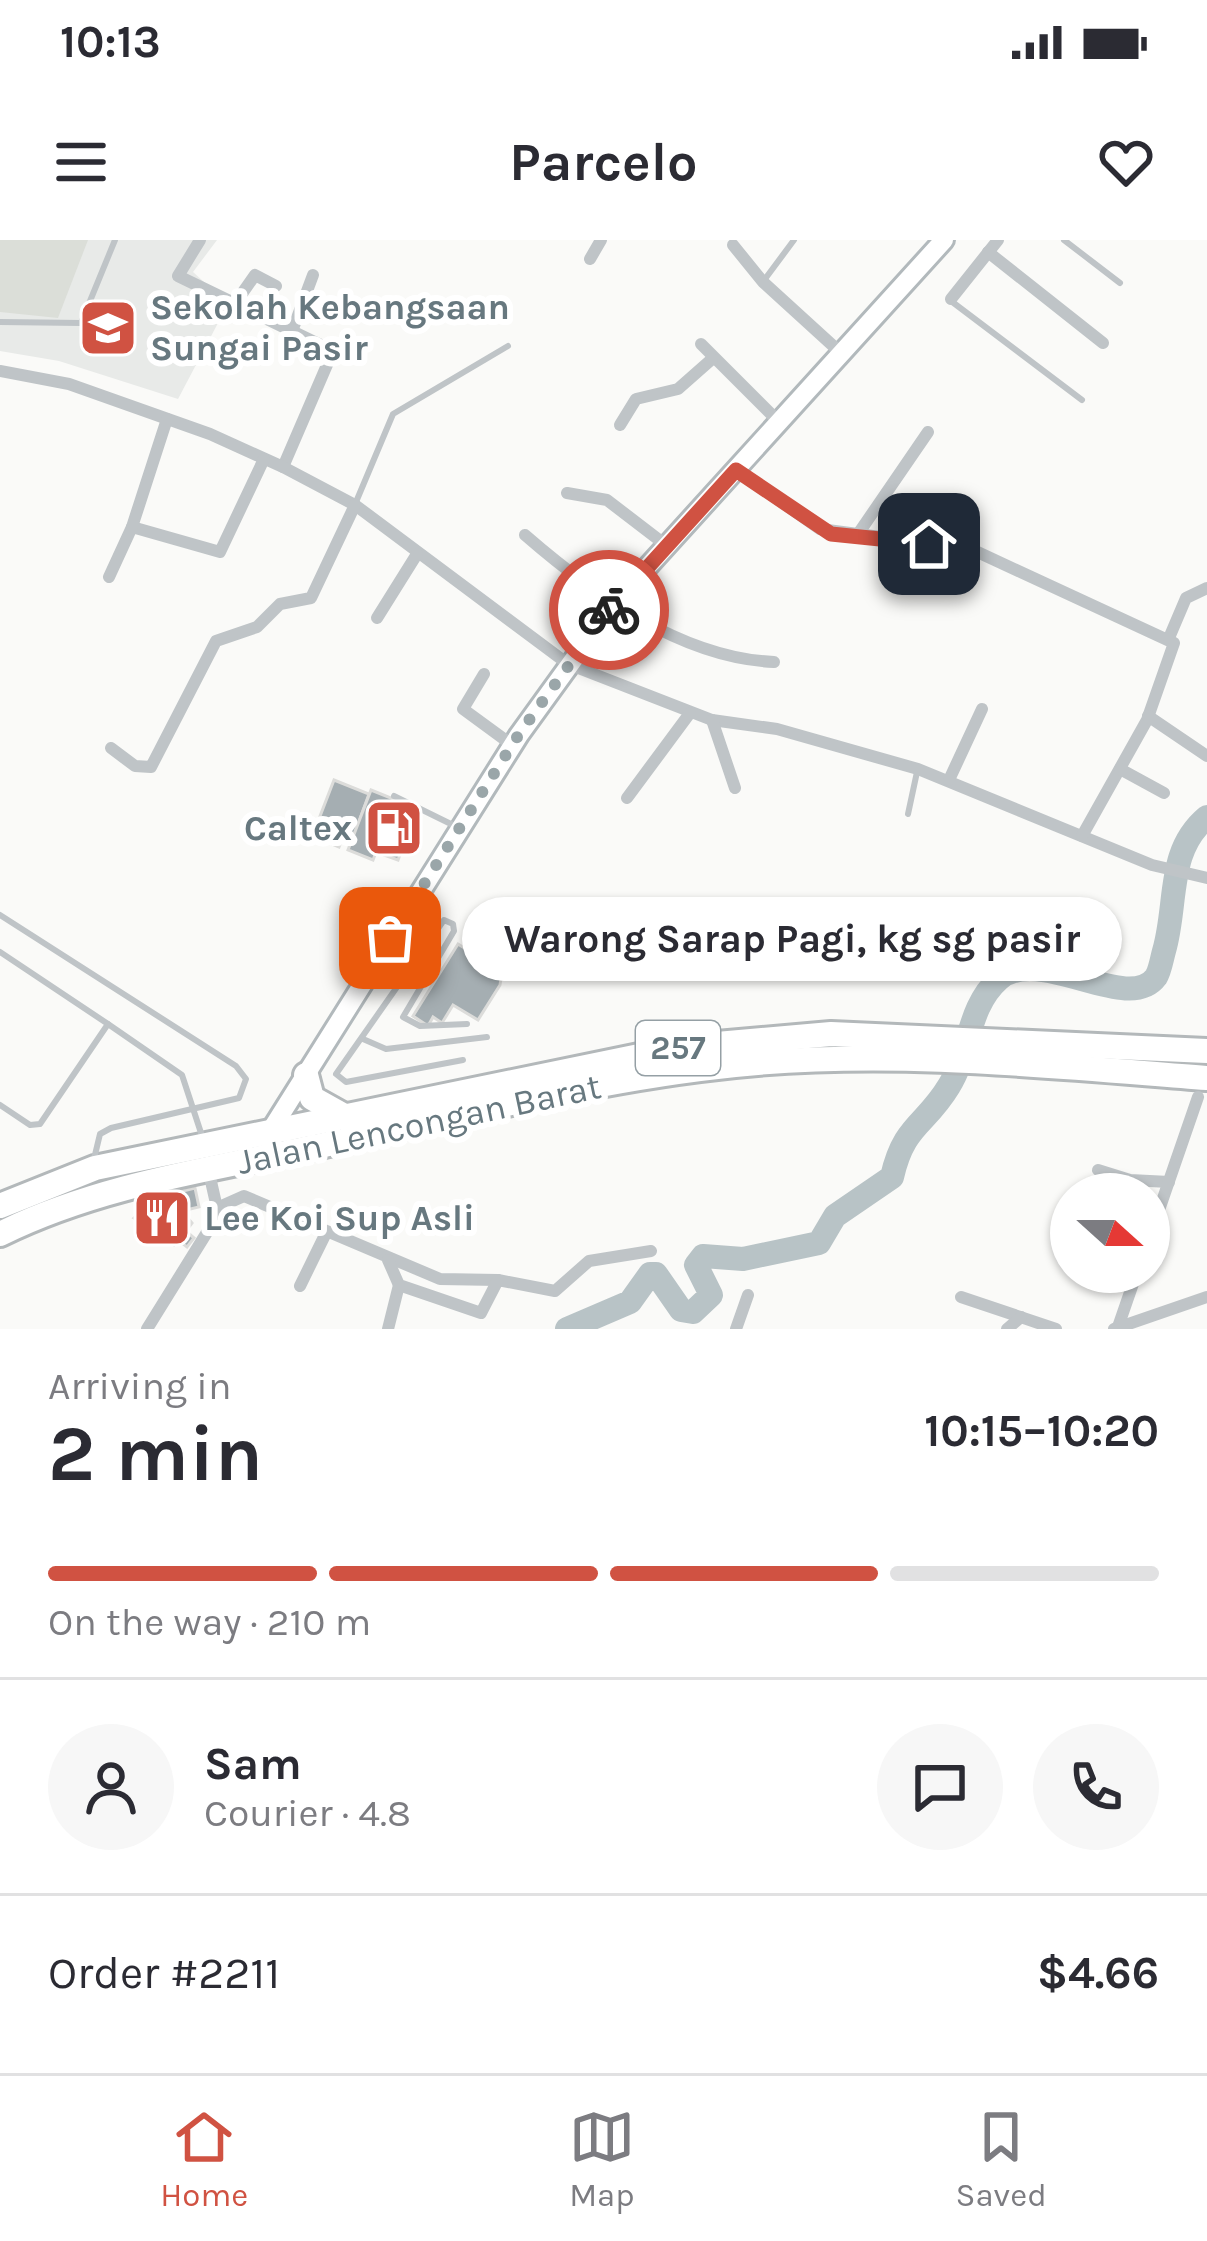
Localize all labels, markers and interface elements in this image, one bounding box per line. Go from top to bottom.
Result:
text: 10:13 [60,16,161,68]
icon: menu [48,129,114,195]
icon: heart [1093,129,1159,195]
text: Parcelo [509,130,698,194]
place label: Sekolah Kebangsaan Sungai Pasir [150,286,510,370]
school or university icon: Sekolah Kebangsaan Sungai Pasir [77,297,139,359]
pin [878,493,980,595]
icon: home [896,511,962,577]
courier [549,550,669,670]
icon: bike [576,577,642,643]
fuel station icon: Caltex [363,797,425,859]
place label: Caltex [244,807,352,849]
pin [339,887,441,989]
callout: Warong Sarap Pagi, kg sg pasir [462,896,1122,980]
icon: bag [357,905,423,971]
text: Warong Sarap Pagi, kg sg pasir [504,916,1080,962]
road number: 257 [636,1021,720,1075]
street label: Jalan Lencongan Barat [233,1065,605,1183]
north arrow [1050,1173,1170,1293]
map controls [1050,1173,1170,1293]
restaurant icon: Lee Koi Sup Asli [131,1187,193,1249]
place label: Lee Koi Sup Asli [204,1197,475,1239]
text: Arriving in [48,1363,231,1409]
text: 10:15–10:20 [924,1405,1159,1457]
text: 2 min [48,1408,263,1500]
text: On the way · 210 m [48,1599,371,1645]
button: person [48,1724,174,1850]
button: chat [877,1724,1003,1850]
button: phone [1033,1724,1159,1850]
text: Sam [204,1738,302,1790]
text: Courier · 4.8 [204,1790,411,1836]
text: Order #2211 [48,1947,280,1999]
text: $4.66 [1037,1947,1159,1999]
tab: Home [160,2104,248,2214]
tab: Map [569,2104,635,2214]
tab: Saved [955,2104,1047,2214]

